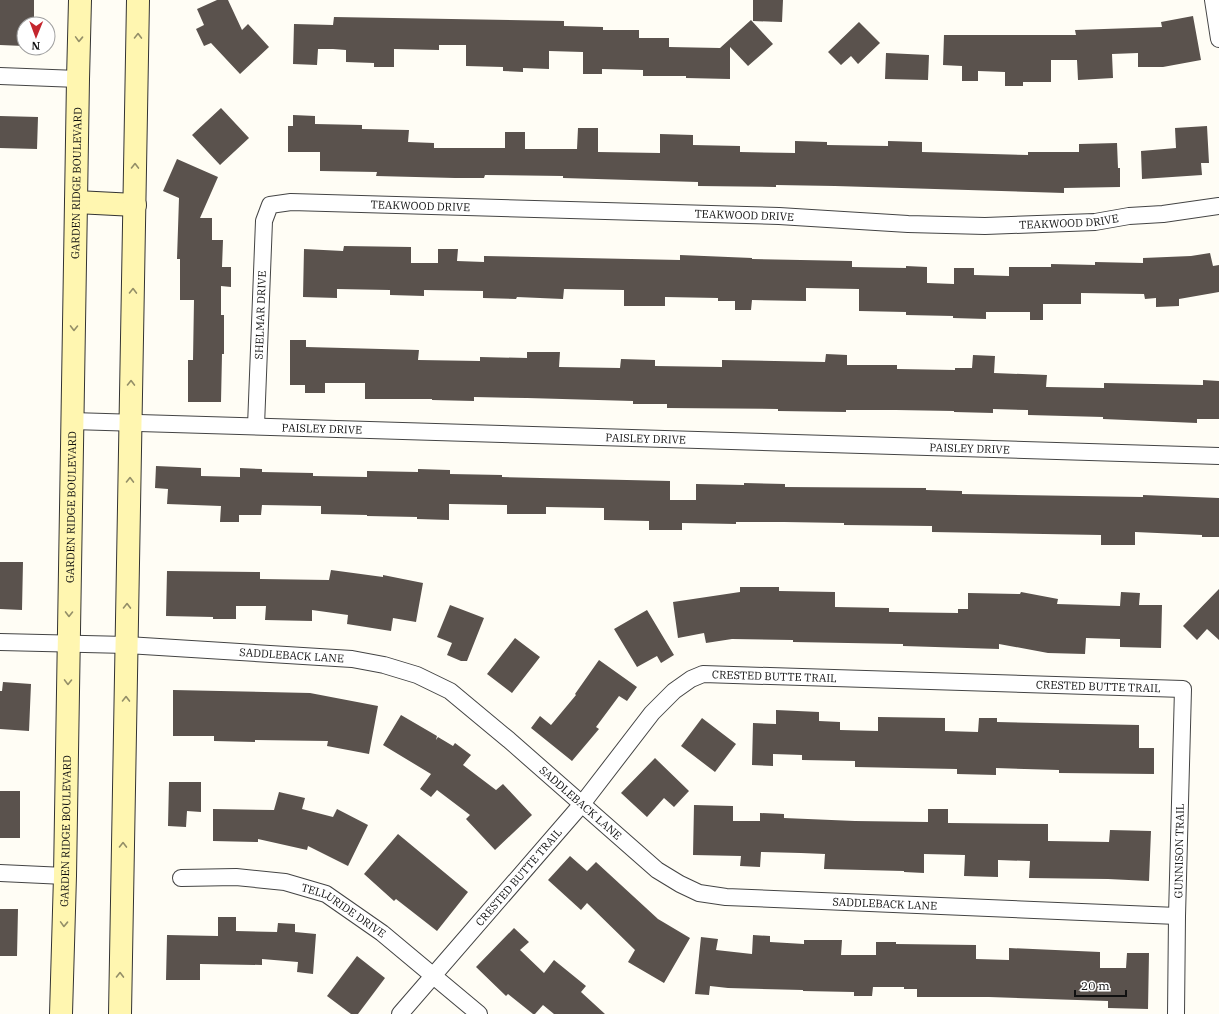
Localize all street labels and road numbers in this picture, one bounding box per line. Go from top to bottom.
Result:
street label: GARDEN RIDGE BOULEVARD [68,107,85,259]
street label: TEAKWOOD DRIVE [370,197,470,214]
street label: TEAKWOOD DRIVE [694,207,795,224]
street label: TEAKWOOD DRIVE [1019,211,1120,232]
street label: SHELMAR DRIVE [252,270,269,360]
street label: PAISLEY DRIVE [281,420,362,437]
street label: PAISLEY DRIVE [605,430,686,447]
street label: GARDEN RIDGE BOULEVARD [63,431,79,583]
street label: PAISLEY DRIVE [929,440,1010,457]
street label: SADDLEBACK LANE [239,645,344,665]
street label: CRESTED BUTTE TRAIL [712,667,837,685]
street label: CRESTED BUTTE TRAIL [1036,677,1161,695]
street label: GARDEN RIDGE BOULEVARD [57,755,74,907]
street label: SADDLEBACK LANE [536,763,624,843]
street label: GUNNISON TRAIL [1171,803,1187,899]
street label: CRESTED BUTTE TRAIL [472,825,565,929]
street label: TELLURIDE DRIVE [300,880,389,941]
street label: SADDLEBACK LANE [832,894,937,913]

